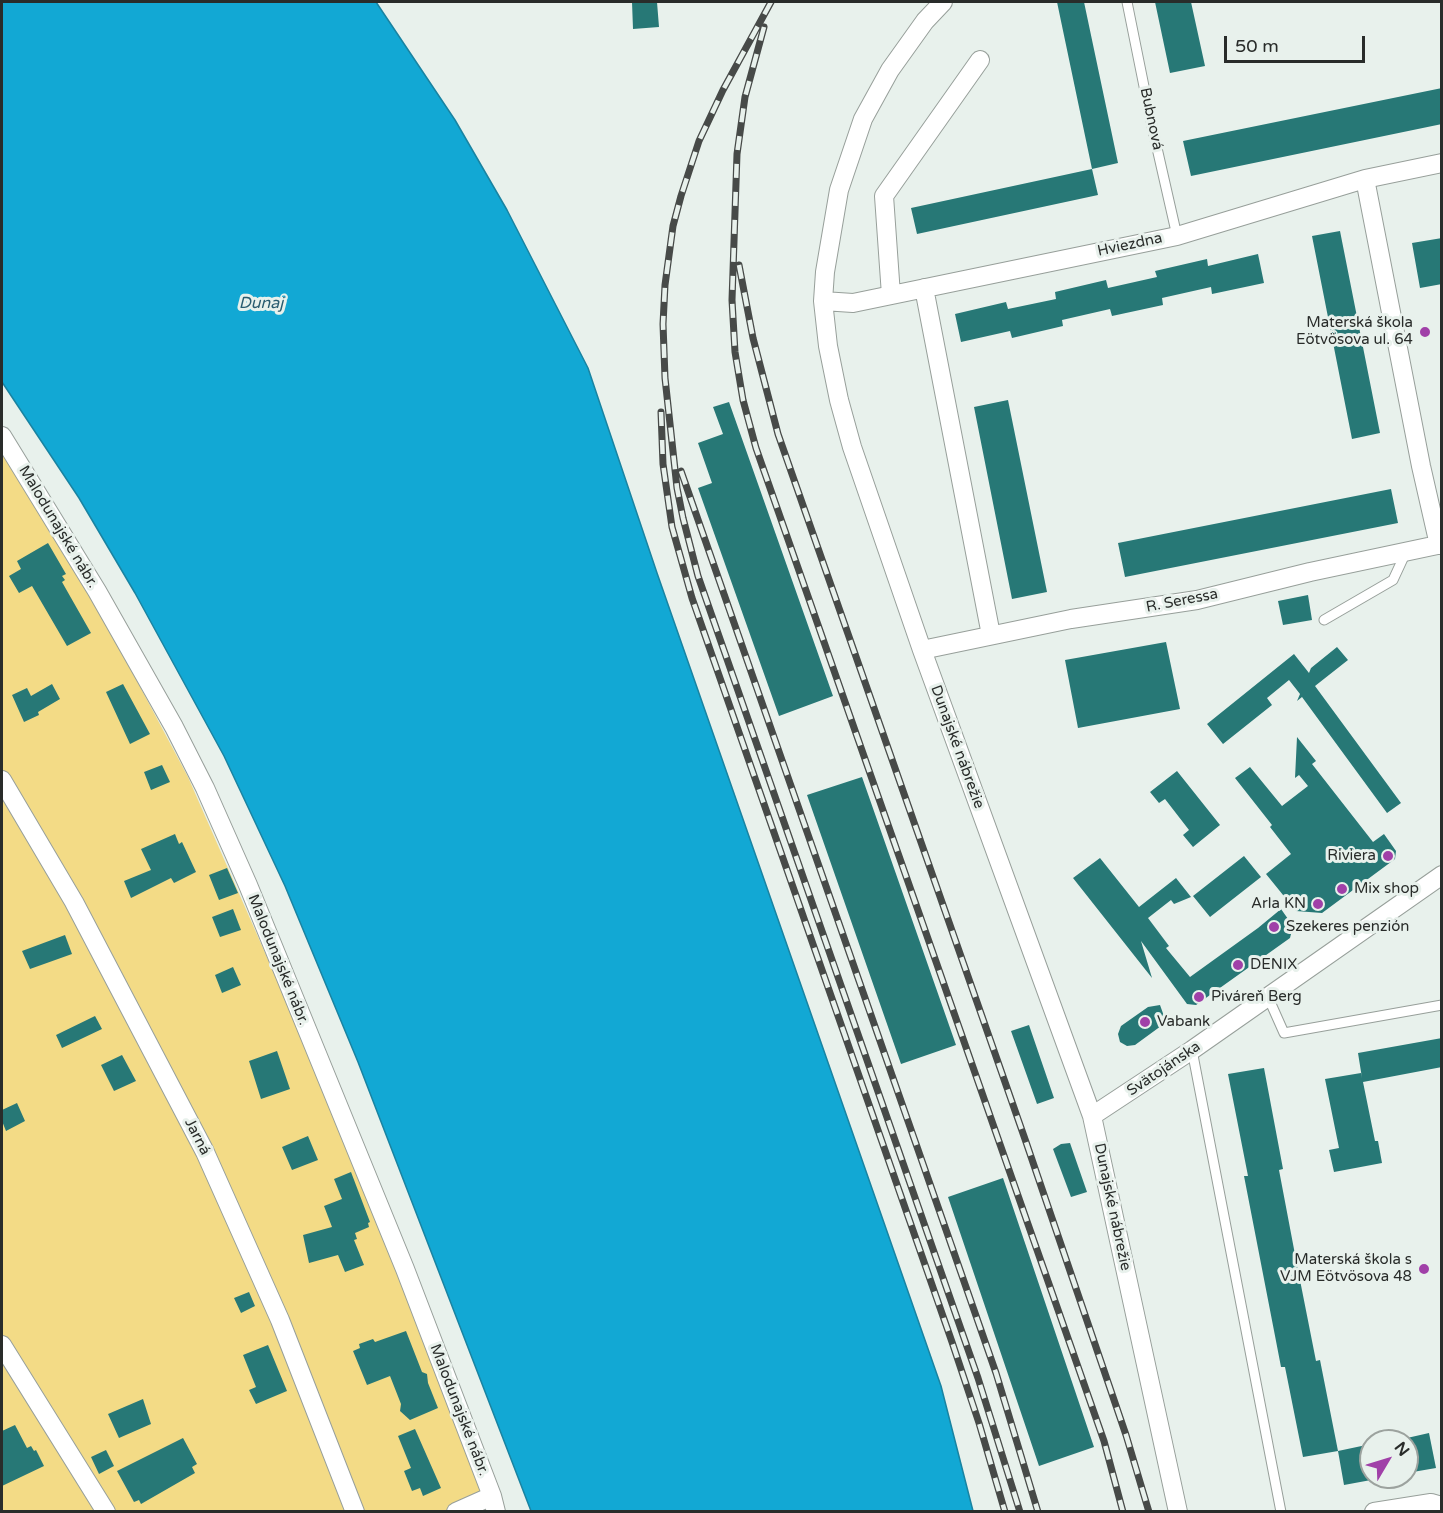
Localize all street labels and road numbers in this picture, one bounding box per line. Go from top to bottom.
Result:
street label: Bubnová [1136,86,1166,152]
street label: Hviezdna [1096,229,1164,261]
street label: Malodunajské nábr. [14,463,102,591]
street label: R. Seressa [1144,585,1220,617]
street label: Dunajské nábrežie [926,683,988,811]
street label: Malodunajské nábr. [244,892,312,1028]
street label: Svätojánska [1124,1038,1204,1100]
street label: Jarná [180,1116,214,1158]
street label: Dunajské nábrežie [1090,1142,1134,1272]
street label: Malodunajské nábr. [426,1342,492,1478]

